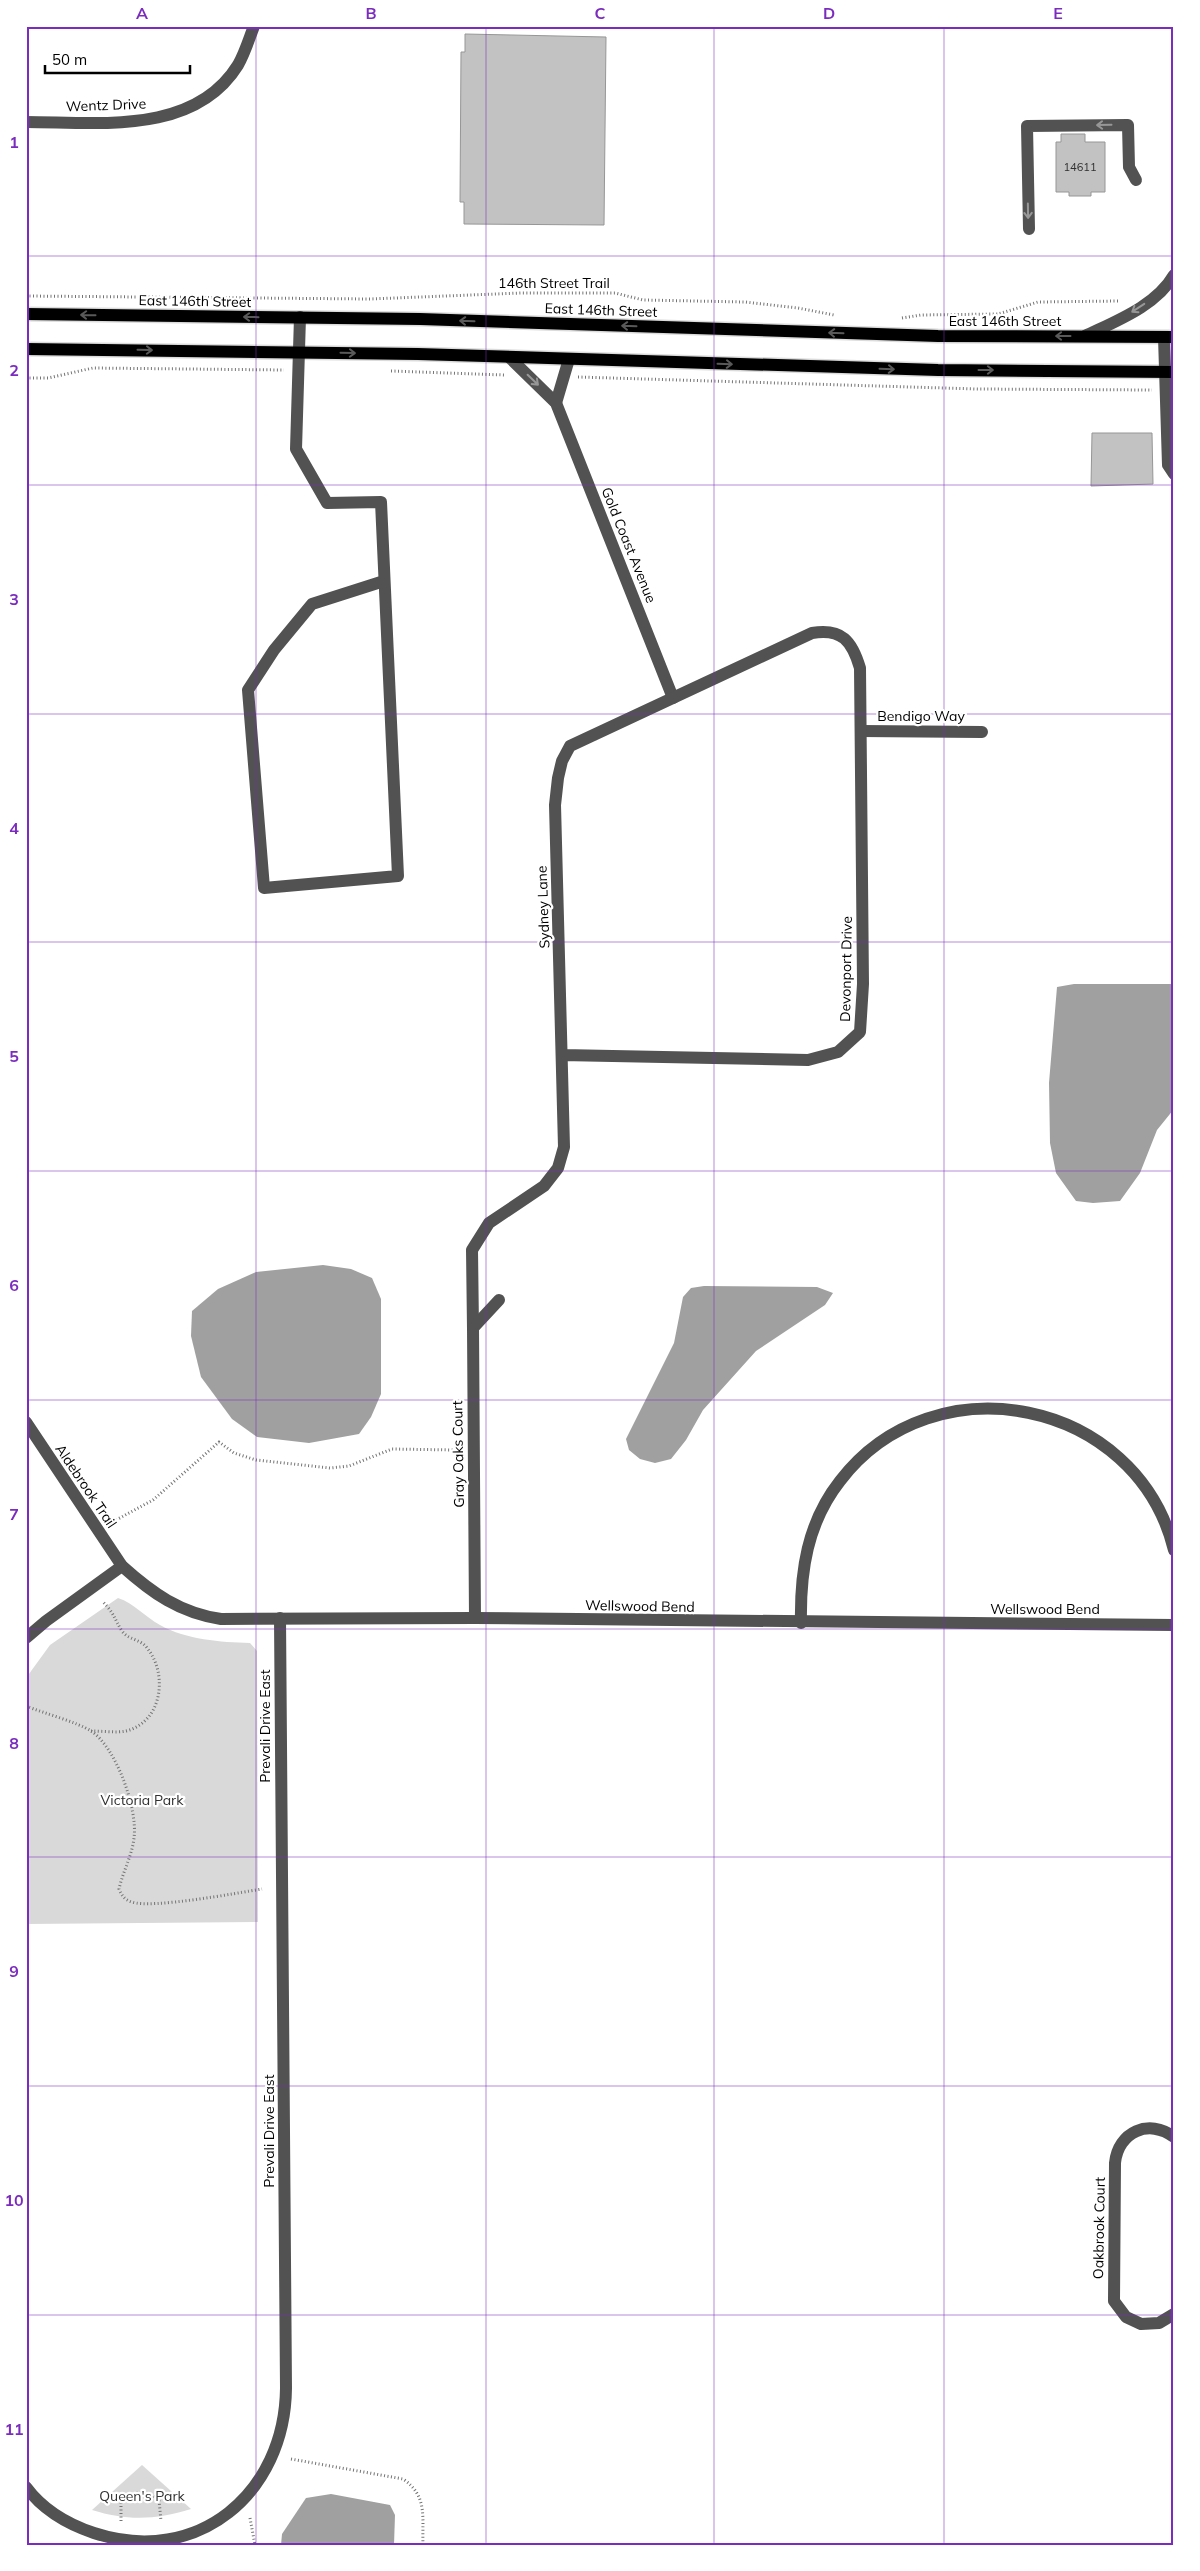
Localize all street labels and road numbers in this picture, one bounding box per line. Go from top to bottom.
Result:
street label: Wentz Drive [66,95,146,115]
street label: 146th Street Trail [498,274,610,292]
street label: East 146th Street [139,291,252,311]
street label: East 146th Street [544,299,658,321]
street label: East 146th Street [949,312,1061,330]
street label: Gold Coast Avenue [598,484,660,606]
street label: Bendigo Way [877,707,965,725]
street label: Sydney Lane [533,865,553,949]
street label: Devonport Drive [836,916,856,1022]
street label: Gray Oaks Court [448,1400,468,1508]
street label: Aldebrook Trail [51,1441,121,1531]
street label: Wellswood Bend [585,1596,695,1616]
street label: Wellswood Bend [990,1600,1100,1618]
street label: Prevali Drive East [256,1669,274,1783]
street label: Prevali Drive East [260,2074,278,2188]
street label: Oakbrook Court [1089,2177,1109,2279]

